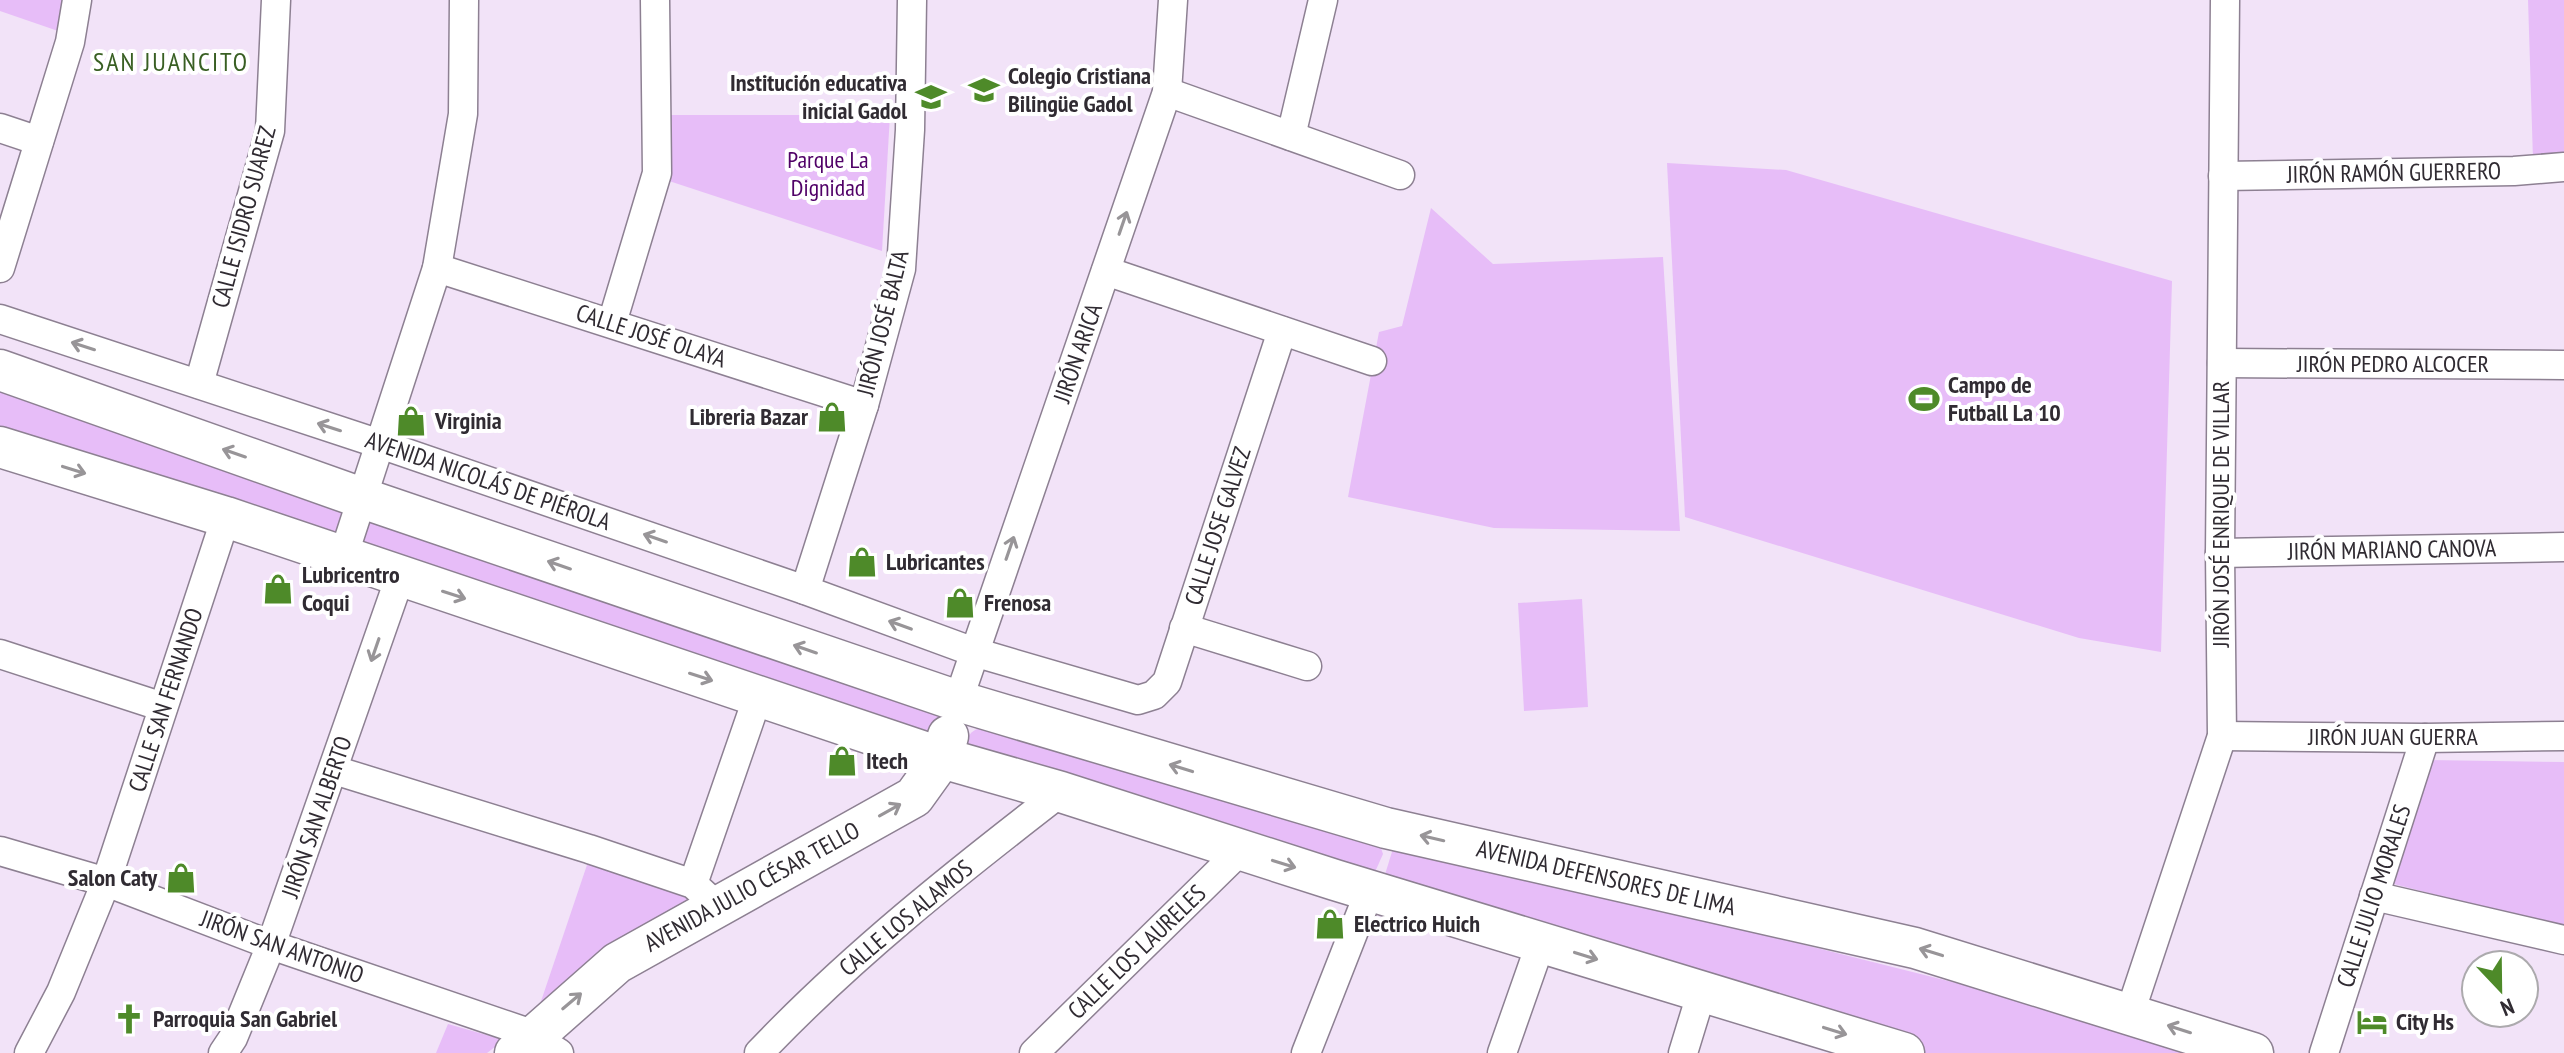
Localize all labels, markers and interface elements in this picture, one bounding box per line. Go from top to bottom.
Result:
district label: SAN JUANCITO [93,45,249,78]
place label: Colegio Cristiana Bilingüe Gadol [1008,60,1151,119]
place label: Institución educativa inicial Gadol [730,67,907,126]
school or university icon: Colegio Cristiana Bilingüe Gadol [967,73,1001,107]
school or university icon: Institución educativa inicial Gadol [914,80,948,114]
street label: CALLE ISIDRO SUAREZ [204,123,283,311]
park label: Parque La Dignidad [787,144,869,203]
street label: JIRÓN RAMÓN GUERRERO [2286,155,2501,190]
one-way arrow [1116,211,1131,236]
street label: JIRÓN JOSÉ BALTA [849,246,916,400]
street label: CALLE JOSÉ OLAYA [572,297,731,375]
street label: JIRÓN ARICA [1046,299,1109,408]
one-way arrow [70,337,95,352]
street label: JIRÓN PEDRO ALCOCER [2296,348,2489,379]
place label: Campo de Futball La 10 [1948,369,2061,428]
street label: JIRÓN JOSÉ ENRIQUE DE VILLAR [2205,381,2236,648]
sports icon: Campo de Futball La 10 [1907,382,1941,416]
shop icon: Libreria Bazar [815,400,849,434]
place label: Libreria Bazar [689,401,809,432]
shop icon: Virginia [394,404,428,438]
place label: Virginia [434,405,502,436]
one-way arrow [317,419,342,434]
street label: AVENIDA NICOLÁS DE PIÉROLA [362,424,615,537]
street label: CALLE JOSE GALVEZ [1177,443,1258,609]
one-way arrow [222,444,247,459]
one-way arrow [61,463,87,478]
one-way arrow [643,530,668,545]
street label: JIRÓN MARIANO CANOVA [2286,532,2497,567]
one-way arrow [1003,536,1018,561]
shop icon: Lubricantes [845,545,879,579]
place label: Lubricantes [886,546,985,577]
one-way arrow [547,556,572,571]
place label: Lubricentro Coqui [302,559,400,618]
shop icon: Lubricentro Coqui [261,572,295,606]
shop icon: Frenosa [943,586,977,620]
place label: Frenosa [984,587,1051,618]
one-way arrow [442,588,467,603]
street label: CALLE SAN FERNANDO [121,604,210,796]
one-way arrow [888,616,913,631]
one-way arrow [366,638,381,663]
one-way arrow [793,640,818,655]
one-way arrow [688,670,713,685]
street label: JIRÓN JUAN GUERRA [2307,721,2478,752]
street label: JIRÓN SAN ALBERTO [274,732,359,903]
shop icon: Itech [825,744,859,778]
place label: Itech [866,745,908,776]
one-way arrow [1169,760,1195,775]
street label: CALLE JULIO MORALES [2329,800,2418,991]
one-way arrow [878,801,902,817]
street label: AVENIDA JULIO CÉSAR TELLO [638,814,865,959]
one-way arrow [1419,830,1445,845]
street label: AVENIDA DEFENSORES DE LIMA [1474,833,1739,923]
street label: CALLE LOS ALAMOS [832,853,979,983]
one-way arrow [1271,858,1296,872]
shop icon: Salon Caty [164,861,198,895]
place label: Salon Caty [68,862,157,893]
street label: CALLE LOS LAURELES [1061,878,1212,1025]
street label: JIRÓN SAN ANTONIO [195,902,368,990]
shop icon: Electrico Huich [1313,907,1347,941]
place label: Electrico Huich [1354,908,1480,939]
one-way arrow [1918,944,1944,959]
one-way arrow [1573,949,1599,964]
north arrow [2460,949,2540,1029]
one-way arrow [562,992,582,1010]
text: N [2497,992,2518,1023]
church icon: Parroquia San Gabriel [112,1002,146,1036]
place label: Parroquia San Gabriel [153,1003,337,1034]
hotel icon: City Hs [2355,1005,2389,1039]
place label: City Hs [2396,1006,2454,1037]
one-way arrow [2167,1021,2192,1035]
one-way arrow [1822,1025,1847,1039]

